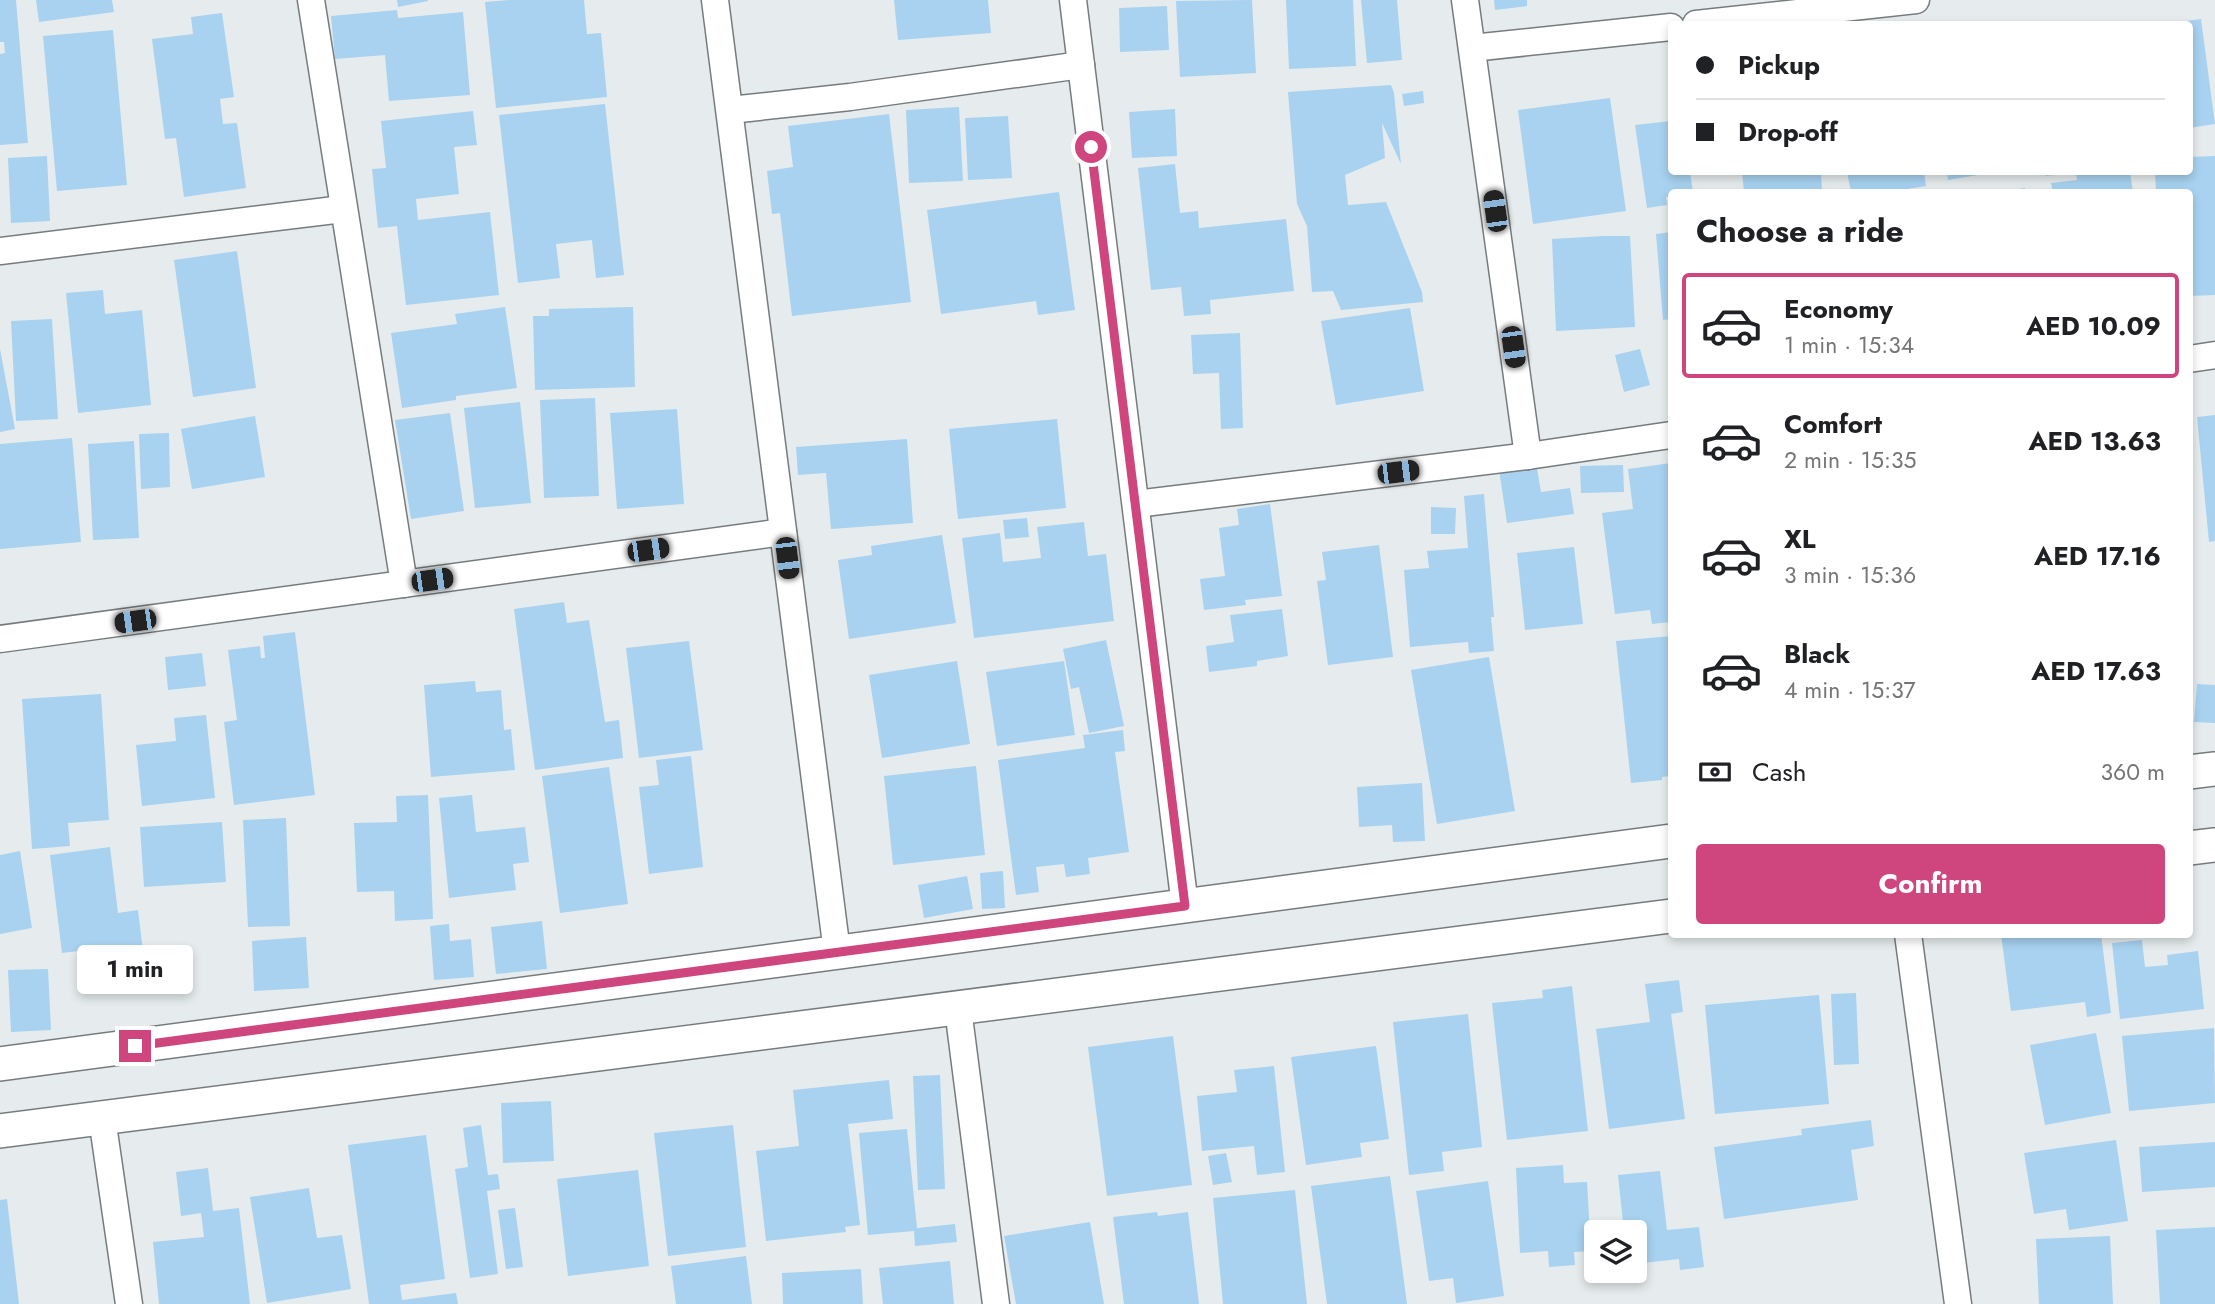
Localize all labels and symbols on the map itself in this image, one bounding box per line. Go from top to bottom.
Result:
route start [1075,131,1107,163]
car [1482,189,1509,233]
car [1500,325,1527,369]
car [1376,459,1421,485]
car [775,536,800,580]
car [626,537,671,563]
car [410,567,455,593]
car [113,608,158,634]
callout: 1 min [77,944,193,993]
route end [119,1030,151,1062]

